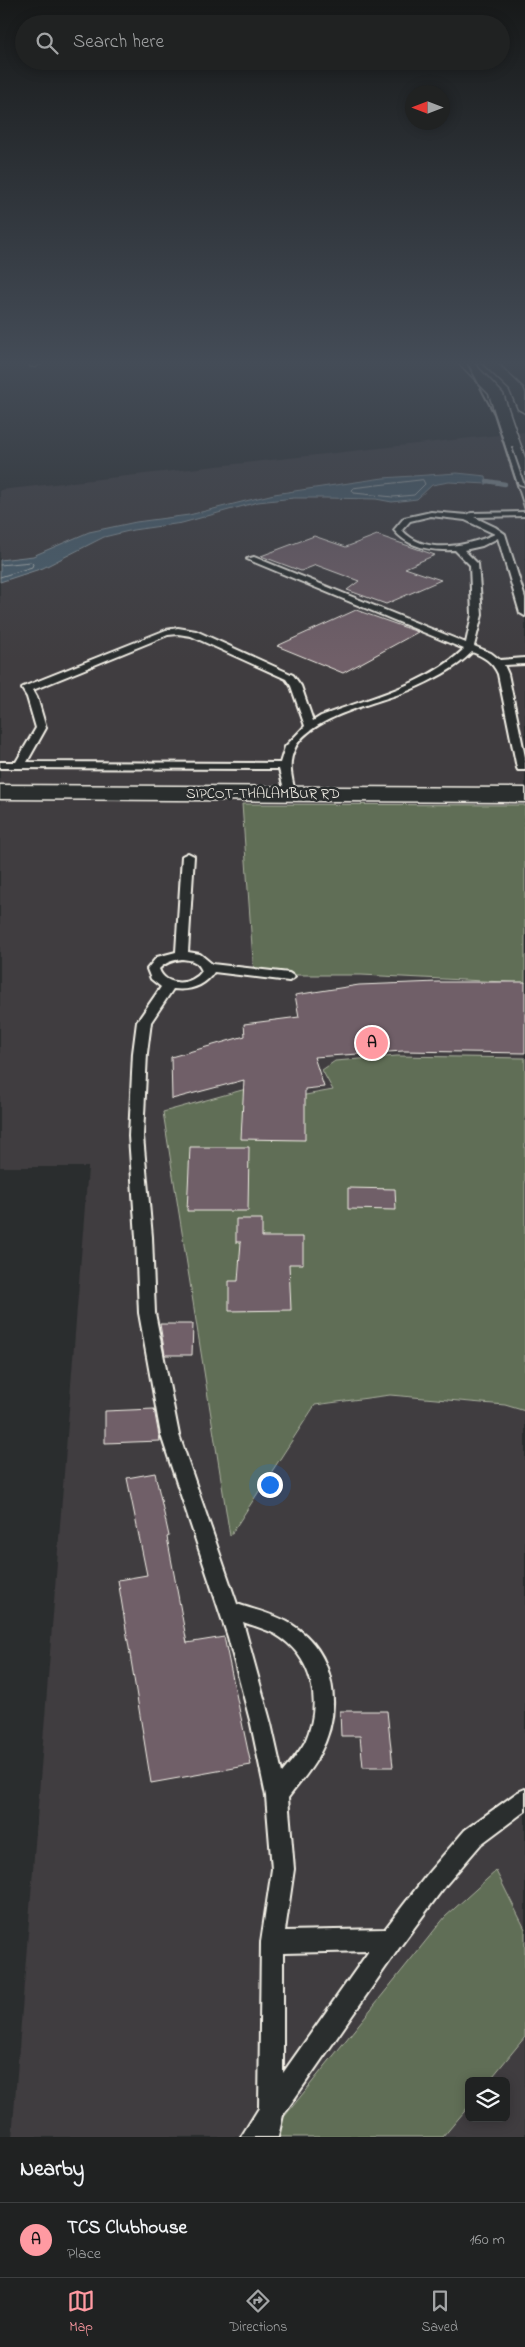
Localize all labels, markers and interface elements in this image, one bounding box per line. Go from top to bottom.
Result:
search box [15,15,510,70]
icon: search [33,29,61,57]
text: Search here [73,29,164,56]
north arrow [405,85,450,130]
street label: SIPCOT-THALAMBUR RD [186,783,340,805]
pin: A [356,1024,388,1062]
your location [257,1472,283,1498]
map controls [465,2077,510,2122]
button: layers [465,2077,510,2122]
text: Nearby [20,2155,84,2185]
text: TCS Clubhouse [67,2215,187,2242]
text: A [31,2228,41,2252]
text: 160 m [470,2228,505,2252]
text: Place [67,2242,101,2266]
tab: Map [67,2287,95,2338]
tab: Directions [229,2287,287,2338]
tab: Saved [421,2287,458,2338]

